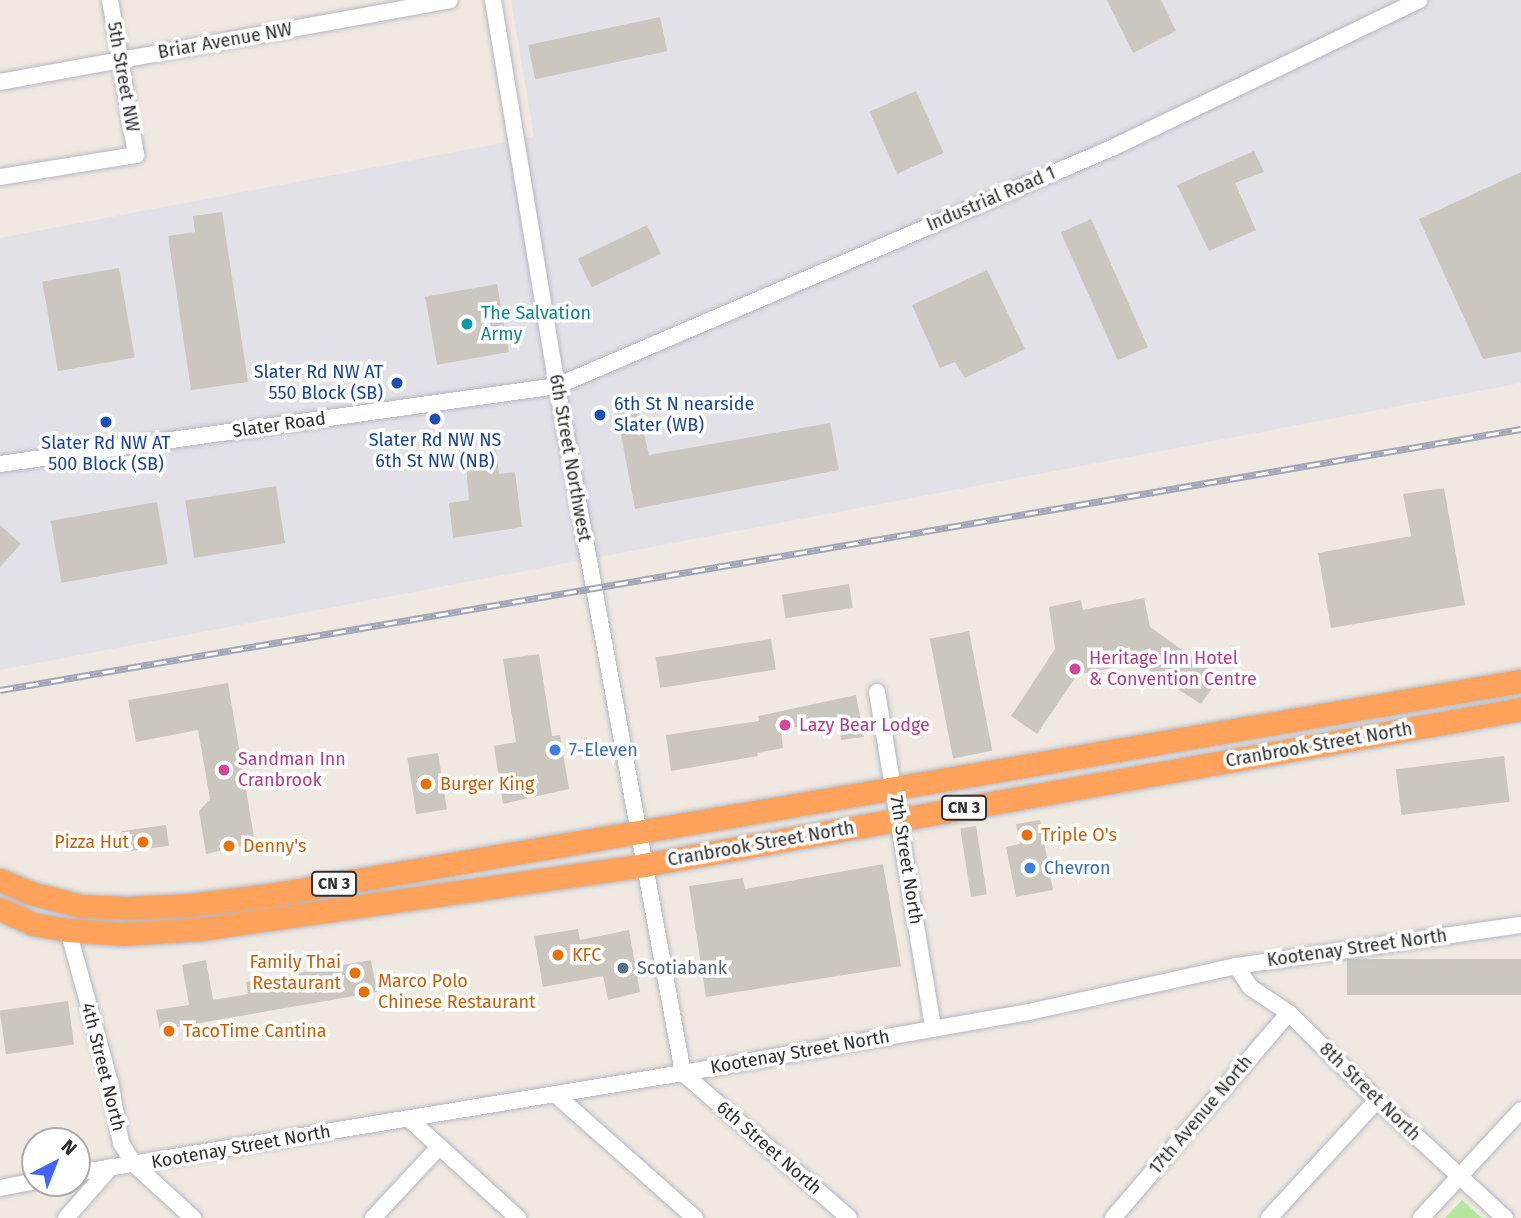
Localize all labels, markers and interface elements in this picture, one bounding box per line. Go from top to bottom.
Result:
street label: Briar Avenue NW [156,19,294,63]
street label: 5th Street NW [103,20,143,134]
street label: Industrial Road 1 [923,162,1059,236]
place label: The Salvation Army [481,303,591,346]
marker: The Salvation Army [459,316,475,332]
place label: Slater Rd NW AT 550 Block (SB) [254,362,383,404]
street label: 6th Street Northwest [545,373,595,543]
marker: Slater Rd NW AT 550 Block (SB) [389,375,405,391]
place label: 6th St N nearside Slater (WB) [614,394,754,436]
marker: 6th St N nearside Slater (WB) [592,407,608,423]
street label: Slater Road [231,408,327,442]
marker: Slater Rd NW NS 6th St NW (NB) [427,411,443,427]
marker: Slater Rd NW AT 500 Block (SB) [98,414,114,430]
place label: Slater Rd NW NS 6th St NW (NB) [369,430,501,472]
place label: Slater Rd NW AT 500 Block (SB) [41,433,171,476]
place label: Heritage Inn Hotel & Convention Centre [1089,648,1257,690]
marker: Heritage Inn Hotel & Convention Centre [1067,661,1083,677]
place label: Lazy Bear Lodge [799,714,930,736]
marker: Lazy Bear Lodge [777,717,793,733]
street label: Cranbrook Street North [1224,718,1414,772]
place label: 7-Eleven [569,739,638,761]
marker: 7-Eleven [547,742,563,758]
place label: Sandman Inn Cranbrook [238,749,346,792]
marker: Sandman Inn Cranbrook [216,762,232,778]
place label: Burger King [440,773,534,795]
marker: Burger King [418,776,434,792]
street label: 7th Street North [885,794,927,926]
road number: CN 3 [940,796,988,820]
street label: Cranbrook Street North [666,817,856,871]
place label: Triple O's [1041,824,1117,846]
marker: Triple O's [1019,827,1035,843]
place label: Pizza Hut [54,831,129,853]
marker: Pizza Hut [135,834,151,850]
place label: Denny's [243,835,306,857]
marker: Denny's [221,838,237,854]
place label: Chevron [1044,857,1111,879]
marker: Chevron [1022,860,1038,876]
road number: CN 3 [310,872,358,897]
street label: Kootenay Street North [1266,925,1448,971]
place label: KFC [572,944,601,966]
marker: KFC [550,947,566,963]
place label: Family Thai Restaurant [250,952,341,995]
place label: Scotiabank [637,957,727,979]
marker: Scotiabank [615,960,631,976]
marker: Family Thai Restaurant [347,965,363,981]
place label: Marco Polo Chinese Restaurant [378,971,535,1014]
marker: Marco Polo Chinese Restaurant [356,984,372,1000]
street label: 4th Street North [77,1000,129,1134]
place label: TacoTime Cantina [183,1020,326,1042]
marker: TacoTime Cantina [161,1023,177,1039]
street label: Kootenay Street North [709,1026,891,1078]
street label: 8th Street North [1315,1038,1425,1146]
street label: 17th Avenue North [1145,1051,1257,1179]
street label: 6th Street North [712,1097,826,1199]
street label: Kootenay Street North [150,1121,332,1173]
north arrow [21,1127,91,1197]
text: N [57,1135,81,1160]

